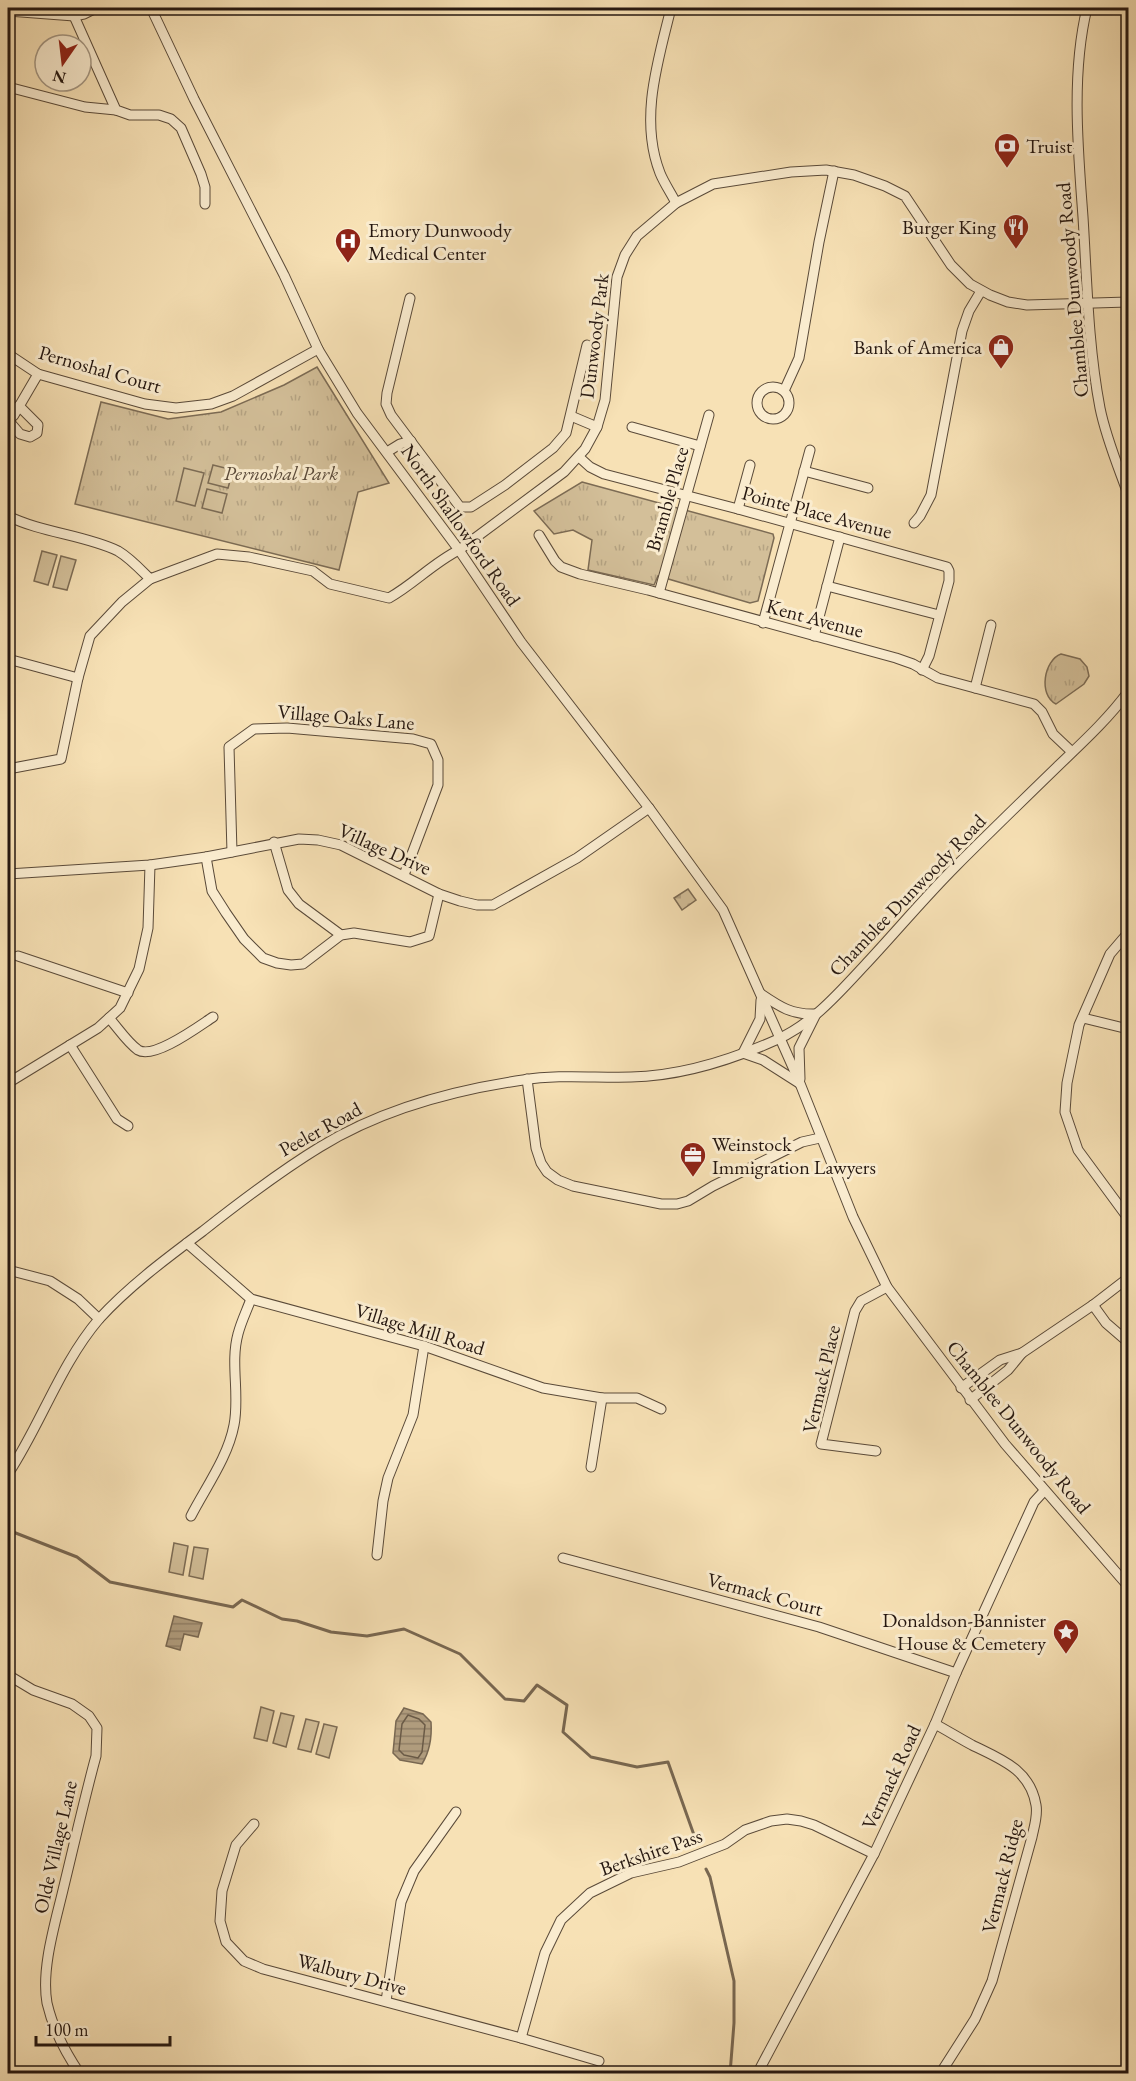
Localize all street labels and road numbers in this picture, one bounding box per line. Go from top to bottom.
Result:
street label: Chamblee Dunwoody Road [1050,181,1094,399]
street label: Dunwoody Park [573,271,615,400]
street label: Pernoshal Court [36,339,165,399]
street label: North Shallowford Road [395,439,527,612]
street label: Bramble Place [640,443,694,554]
street label: Pointe Place Avenue [739,479,895,545]
street label: Kent Avenue [763,593,867,644]
street label: Village Oaks Lane [277,698,416,736]
street label: Chamblee Dunwoody Road [823,808,992,982]
street label: Village Drive [335,817,436,881]
street label: Peeler Road [274,1095,367,1162]
street label: Village Mill Road [352,1297,489,1361]
street label: Vermack Place [796,1322,846,1436]
street label: Chamblee Dunwoody Road [941,1335,1098,1520]
street label: Vermack Court [704,1566,826,1622]
street label: Vermack Road [855,1720,927,1834]
street label: Olde Village Lane [27,1778,83,1916]
street label: Vermack Ridge [975,1816,1029,1936]
street label: Berkshire Pass [596,1822,706,1882]
street label: Walbury Drive [294,1947,410,2001]

